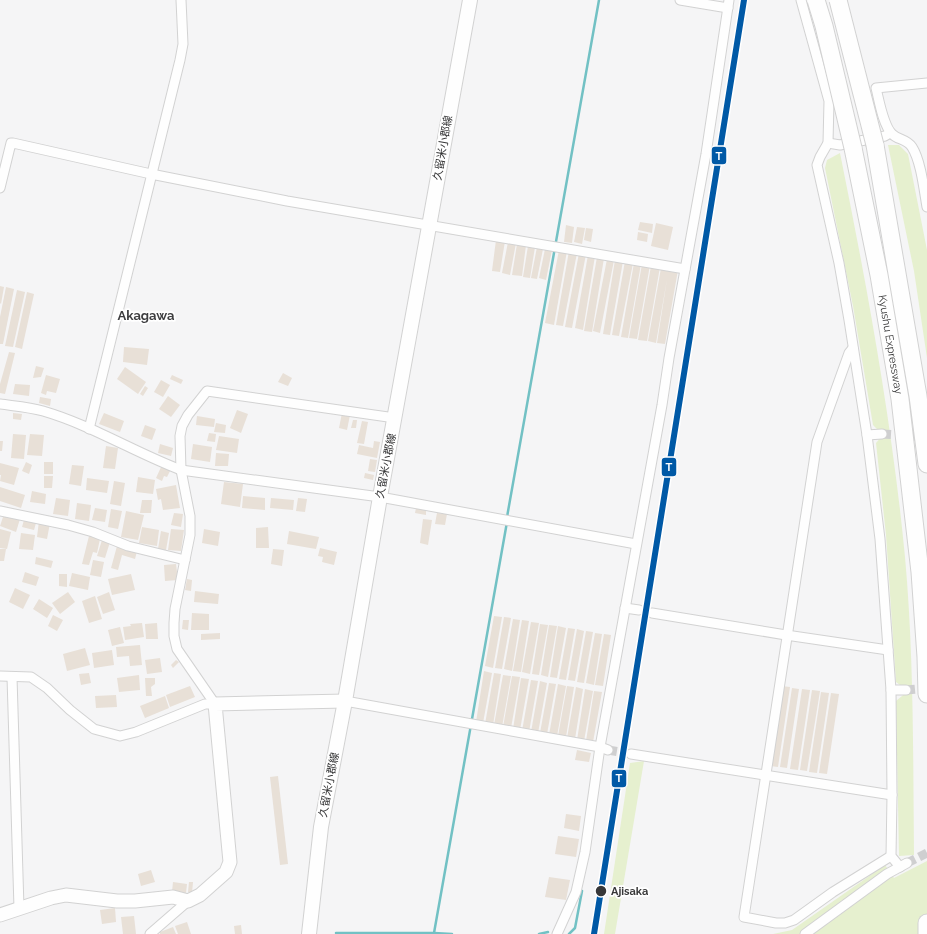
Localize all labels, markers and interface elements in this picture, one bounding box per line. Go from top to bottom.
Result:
street label: 久留米小郡線 [431,114,455,182]
line badge: T [711,146,727,165]
text: T [716,150,723,163]
street label: Kyushu Expressway [876,294,906,395]
district label: Akagawa [117,308,175,323]
street label: 久留米小郡線 [373,432,399,500]
line badge: T [661,457,677,477]
text: T [666,461,673,474]
street label: 久留米小郡線 [316,751,342,819]
line badge: T [611,769,627,788]
text: T [616,772,623,785]
marker: Ajisaka [594,884,608,898]
place label: Ajisaka [611,885,648,898]

